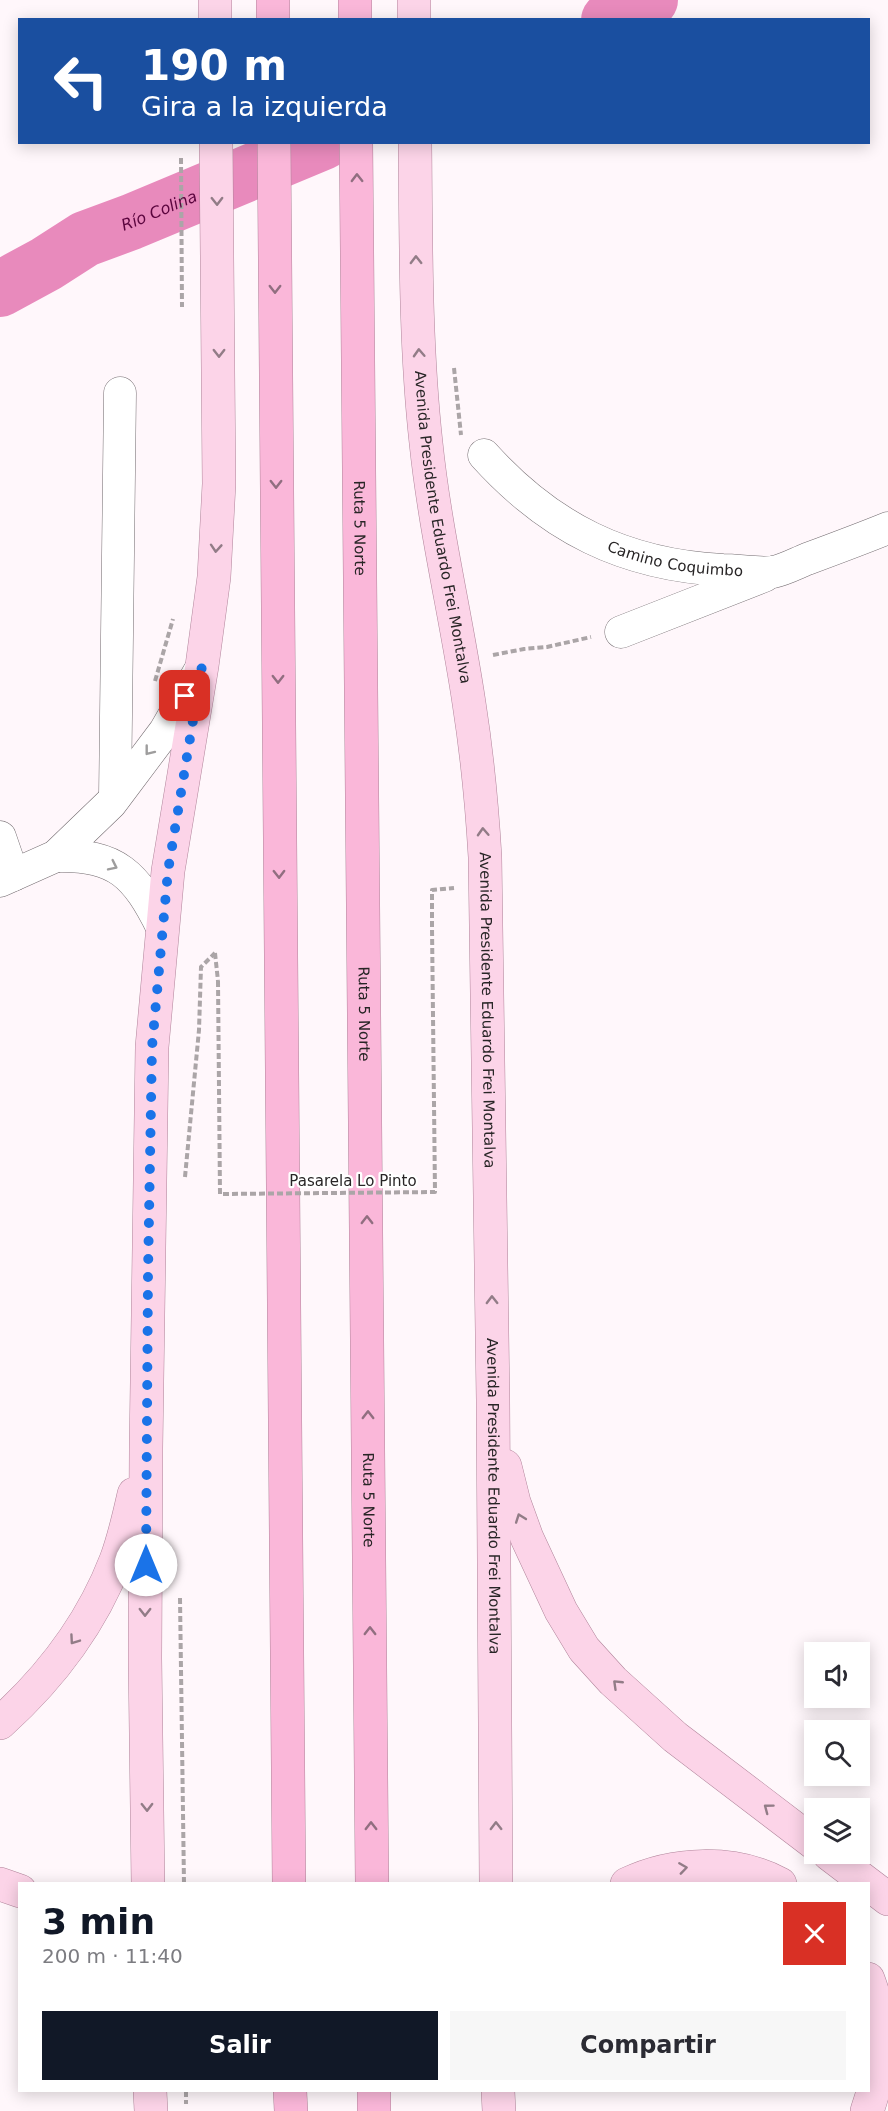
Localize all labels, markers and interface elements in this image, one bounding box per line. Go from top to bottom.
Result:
text: 190 m [141,41,287,90]
icon: left [42,42,120,120]
text: Gira a la izquierda [141,91,388,122]
one-way arrow [351,174,363,183]
water label: Río Colina [119,187,200,235]
one-way arrow [211,196,223,205]
one-way arrow [410,255,423,264]
one-way arrow [269,284,281,293]
one-way arrow [213,348,225,357]
one-way arrow [413,349,426,358]
street label: Avenida Presidente Eduardo Frei Montalva [411,370,475,685]
one-way arrow [270,479,282,488]
street label: Ruta 5 Norte [350,480,369,576]
street label: Camino Coquimbo [605,537,744,580]
one-way arrow [210,543,223,552]
pin [159,670,210,721]
one-way arrow [272,674,284,683]
icon: arrive [168,679,201,712]
one-way arrow [146,744,157,755]
one-way arrow [477,827,490,836]
street label: Avenida Presidente Eduardo Frei Montalva [476,851,499,1169]
one-way arrow [106,858,117,870]
one-way arrow [273,869,286,878]
street label: Ruta 5 Norte [355,966,373,1062]
street label: Pasarela Lo Pinto [289,1172,417,1190]
one-way arrow [361,1215,373,1224]
one-way arrow [485,1295,498,1304]
street label: Avenida Presidente Eduardo Frei Montalva [483,1338,504,1654]
one-way arrow [362,1410,374,1419]
street label: Ruta 5 Norte [359,1452,378,1548]
one-way arrow [514,1513,527,1524]
position arrow [114,1533,178,1597]
one-way arrow [139,1608,151,1617]
one-way arrow [364,1626,376,1635]
one-way arrow [70,1633,81,1644]
map controls [804,1642,870,1864]
button: sound [804,1642,870,1708]
one-way arrow [614,1680,624,1691]
button: search [804,1720,870,1786]
button: layers [804,1798,870,1864]
one-way arrow [141,1803,154,1812]
one-way arrow [763,1804,774,1815]
one-way arrow [365,1821,378,1830]
one-way arrow [490,1821,502,1830]
one-way arrow [679,1862,688,1874]
text: 3 min [42,1901,155,1942]
button: close [783,1902,846,1965]
text: 200 m · 11:40 [42,1944,183,1968]
button: Salir [42,2011,438,2080]
button: Compartir [450,2011,846,2080]

